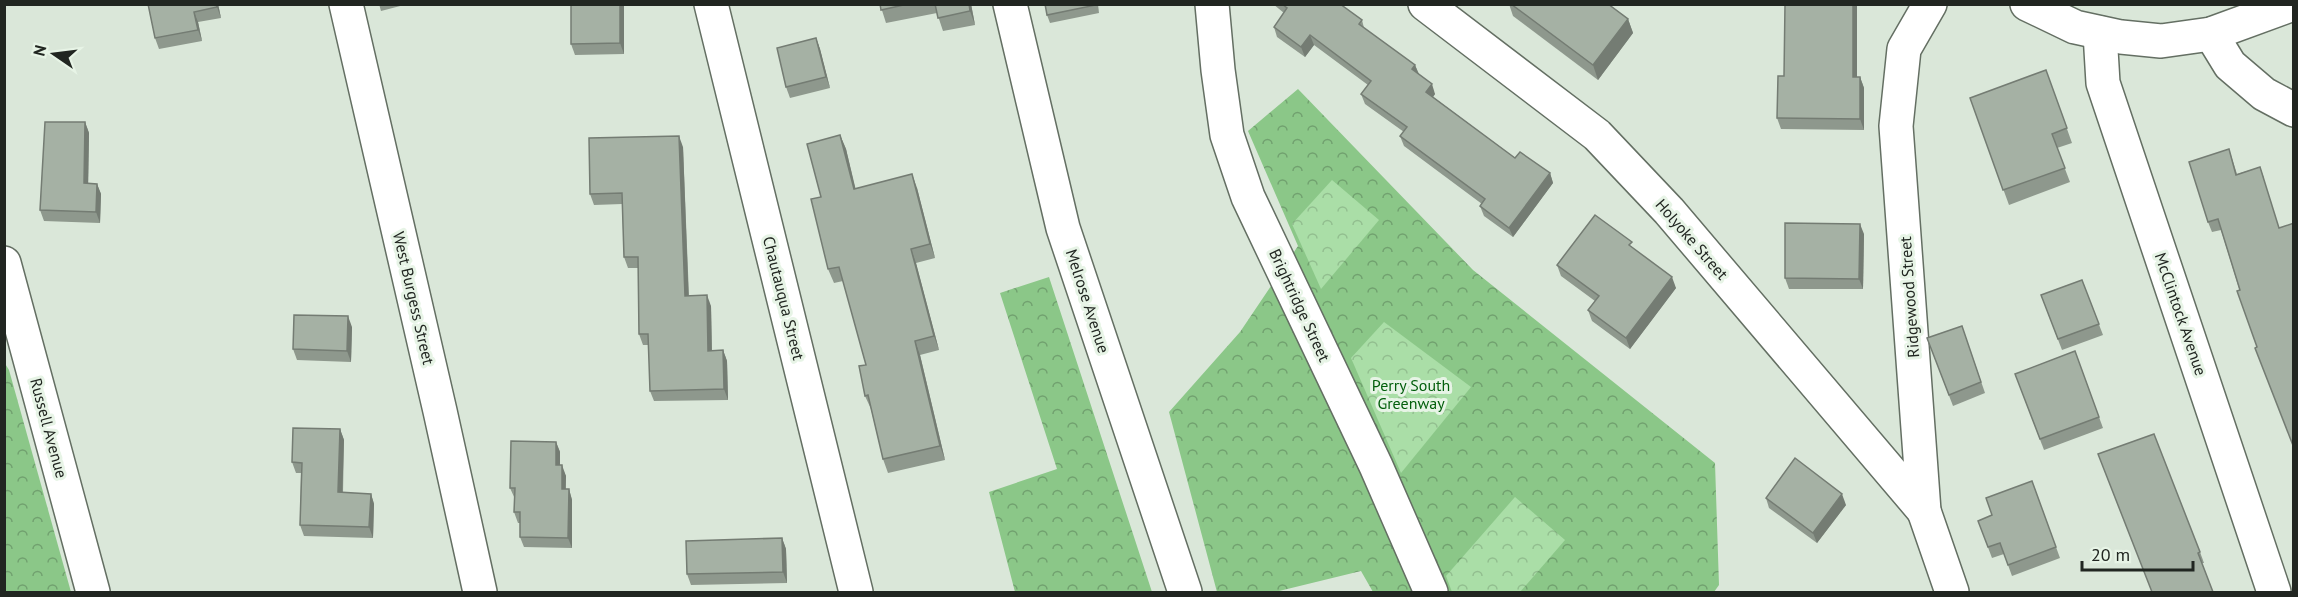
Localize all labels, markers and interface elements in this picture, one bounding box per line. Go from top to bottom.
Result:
north arrow [24,24,84,84]
text: N [28,43,50,58]
street label: Holyoke Street [1651,194,1733,284]
street label: West Burgess Street [389,230,439,367]
street label: Chautauqua Street [759,234,809,362]
street label: Ridgewood Street [1895,235,1923,358]
street label: Brightridge Street [1265,245,1335,365]
street label: Melrose Avenue [1062,247,1114,355]
street label: McClintock Avenue [2151,250,2211,378]
park label: Perry South Greenway [1372,375,1450,413]
street label: Russell Avenue [26,376,72,480]
scale bar [2082,534,2193,572]
text: 20 m [2091,543,2130,566]

